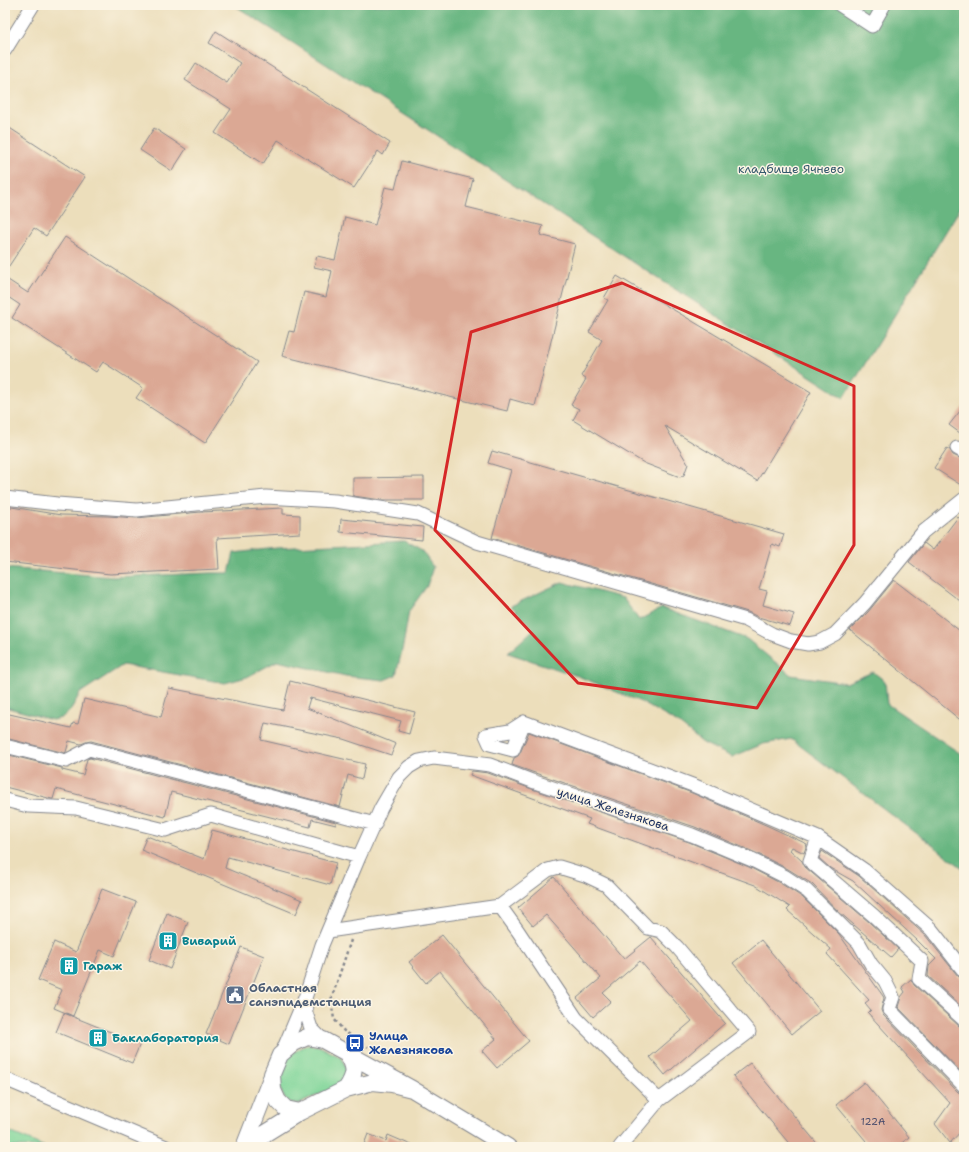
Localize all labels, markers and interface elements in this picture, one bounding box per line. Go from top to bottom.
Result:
park label: кладбище Ячнево [738,161,844,177]
street label: улица Железнякова [555,783,672,835]
building icon: Виварий [157,930,179,952]
place label: Виварий [182,933,237,949]
building icon: Гараж [58,955,80,977]
place label: Гараж [83,958,123,974]
place label: Областная санэпидемстанция [249,980,372,1010]
public building icon: Областная санэпидемстанция [224,984,246,1006]
building icon: Баклаборатория [87,1027,109,1049]
place label: Улица Железнякова [369,1028,454,1058]
place label: Баклаборатория [112,1030,219,1046]
bus stop icon: Улица Железнякова [344,1032,366,1054]
house number: 122А [861,1115,885,1128]

